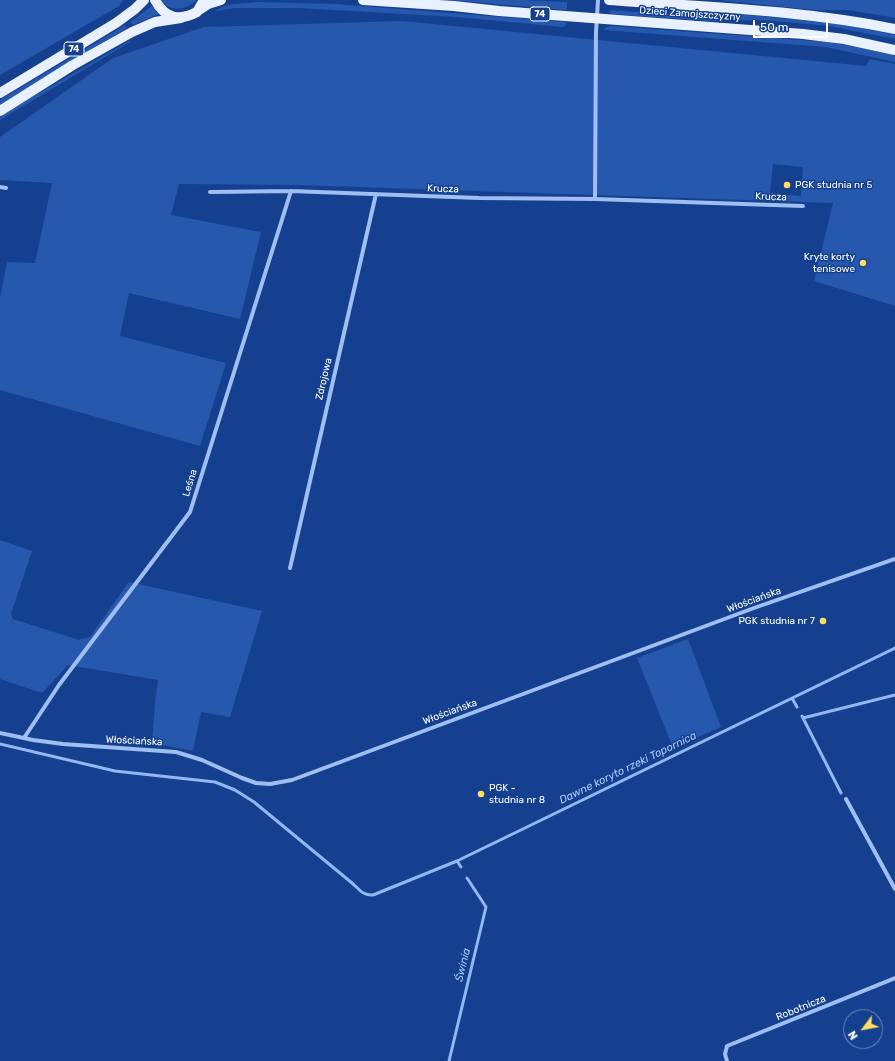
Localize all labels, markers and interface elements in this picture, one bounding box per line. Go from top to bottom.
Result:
street label: Dzieci Zamojszczyzny [639,4,741,24]
road number: 74 [530,7,550,21]
scale bar [755,12,830,38]
text: 50 m [760,20,788,34]
road number: 74 [64,42,84,56]
place label: PGK studnia nr 5 [795,179,872,191]
marker: PGK studnia nr 5 [782,180,792,190]
street label: Krucza [427,182,459,196]
street label: Krucza [755,190,787,204]
place label: Kryte korty tenisowe [804,251,855,274]
marker: Kryte korty tenisowe [858,258,868,268]
street label: Zdrojowa [313,357,335,401]
street label: Leśna [180,468,200,498]
street label: Włościańska [725,585,783,615]
place label: PGK studnia nr 7 [738,615,815,627]
marker: PGK studnia nr 7 [818,616,828,626]
street label: Włościańska [421,697,479,727]
water label: Dawne koryto rzeki Topornica [557,729,699,807]
street label: Włościańska [105,734,163,748]
place label: PGK - studnia nr 8 [489,782,545,806]
marker: PGK - studnia nr 8 [476,789,486,799]
water label: Świnia [452,947,474,983]
street label: Robotnicza [774,993,828,1023]
north arrow [843,1009,883,1049]
text: N [846,1028,861,1042]

